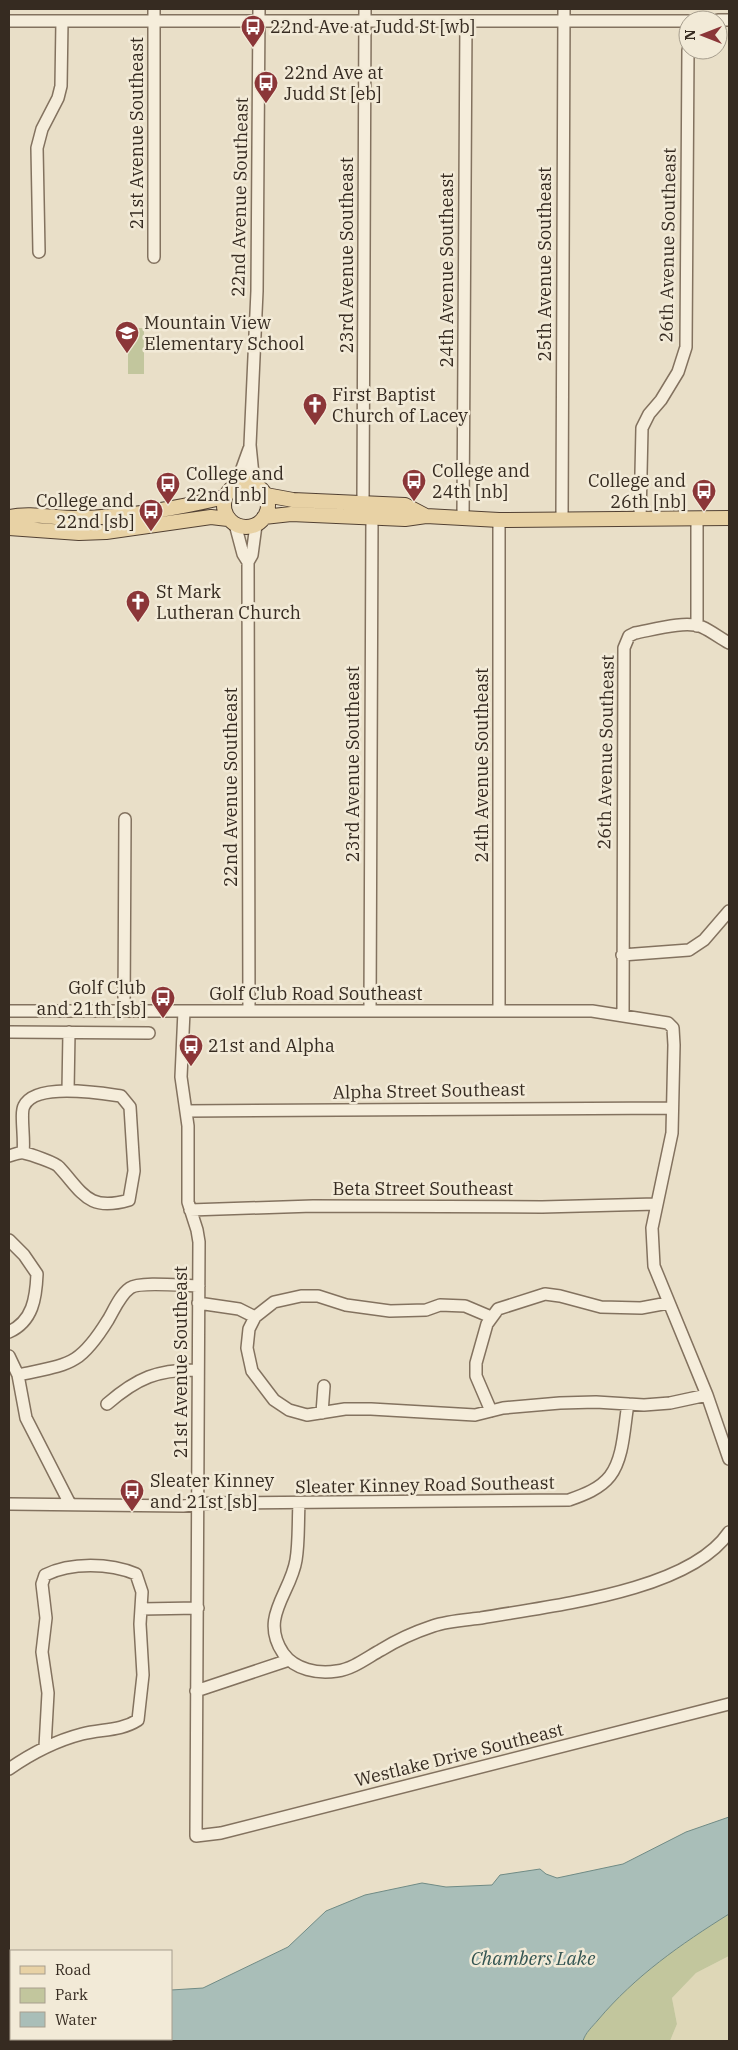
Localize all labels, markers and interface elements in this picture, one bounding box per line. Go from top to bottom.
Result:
north arrow [678,10,728,60]
bus stop icon: 22nd Ave at Judd St [wb] [240,14,266,48]
place label: 22nd Ave at Judd St [wb] [270,15,475,38]
text: N [681,29,699,41]
street label: 21st Avenue Southeast [125,37,148,229]
place label: 22nd Ave at Judd St [eb] [284,61,383,105]
bus stop icon: 22nd Ave at Judd St [eb] [253,70,279,104]
street label: 22nd Avenue Southeast [226,97,253,297]
street label: 26th Avenue Southeast [654,147,681,343]
street label: 23rd Avenue Southeast [335,157,358,353]
street label: 25th Avenue Southeast [533,167,556,361]
street label: 24th Avenue Southeast [435,173,458,367]
place label: Mountain View Elementary School [144,311,304,355]
school or university icon: Mountain View Elementary School [114,320,140,354]
place label: First Baptist Church of Lacey [332,383,468,427]
church icon: First Baptist Church of Lacey [302,392,328,426]
place label: College and 24th [nb] [432,459,530,503]
place label: College and 22nd [nb] [186,462,284,506]
bus stop icon: College and 24th [nb] [401,468,427,502]
place label: College and 26th [nb] [588,469,686,513]
bus stop icon: College and 22nd [nb] [155,471,181,505]
bus stop icon: College and 26th [nb] [691,478,717,512]
place label: College and 22nd [sb] [36,489,134,533]
bus stop icon: College and 22nd [sb] [138,498,164,532]
place label: St Mark Lutheran Church [156,580,301,624]
church icon: St Mark Lutheran Church [125,589,151,623]
street label: 26th Avenue Southeast [592,654,619,850]
street label: 23rd Avenue Southeast [341,666,364,862]
street label: 24th Avenue Southeast [470,668,493,862]
street label: 22nd Avenue Southeast [219,687,242,887]
place label: Golf Club and 21th [sb] [36,976,146,1020]
street label: Golf Club Road Southeast [209,982,423,1005]
bus stop icon: Golf Club and 21th [sb] [150,985,176,1019]
bus stop icon: 21st and Alpha [178,1033,204,1067]
place label: 21st and Alpha [208,1034,335,1057]
street label: Alpha Street Southeast [332,1077,526,1104]
street label: Beta Street Southeast [333,1177,513,1200]
street label: 21st Avenue Southeast [169,1266,192,1458]
place label: Sleater Kinney and 21st [sb] [150,1469,275,1513]
street label: Sleater Kinney Road Southeast [295,1471,555,1498]
bus stop icon: Sleater Kinney and 21st [sb] [119,1478,145,1512]
street label: Westlake Drive Southeast [352,1717,566,1792]
water label: Chambers Lake [471,1946,596,1970]
legend [10,1950,172,2040]
text: Road [55,1960,91,1979]
text: Park [55,1985,88,2004]
text: Water [55,2010,97,2029]

